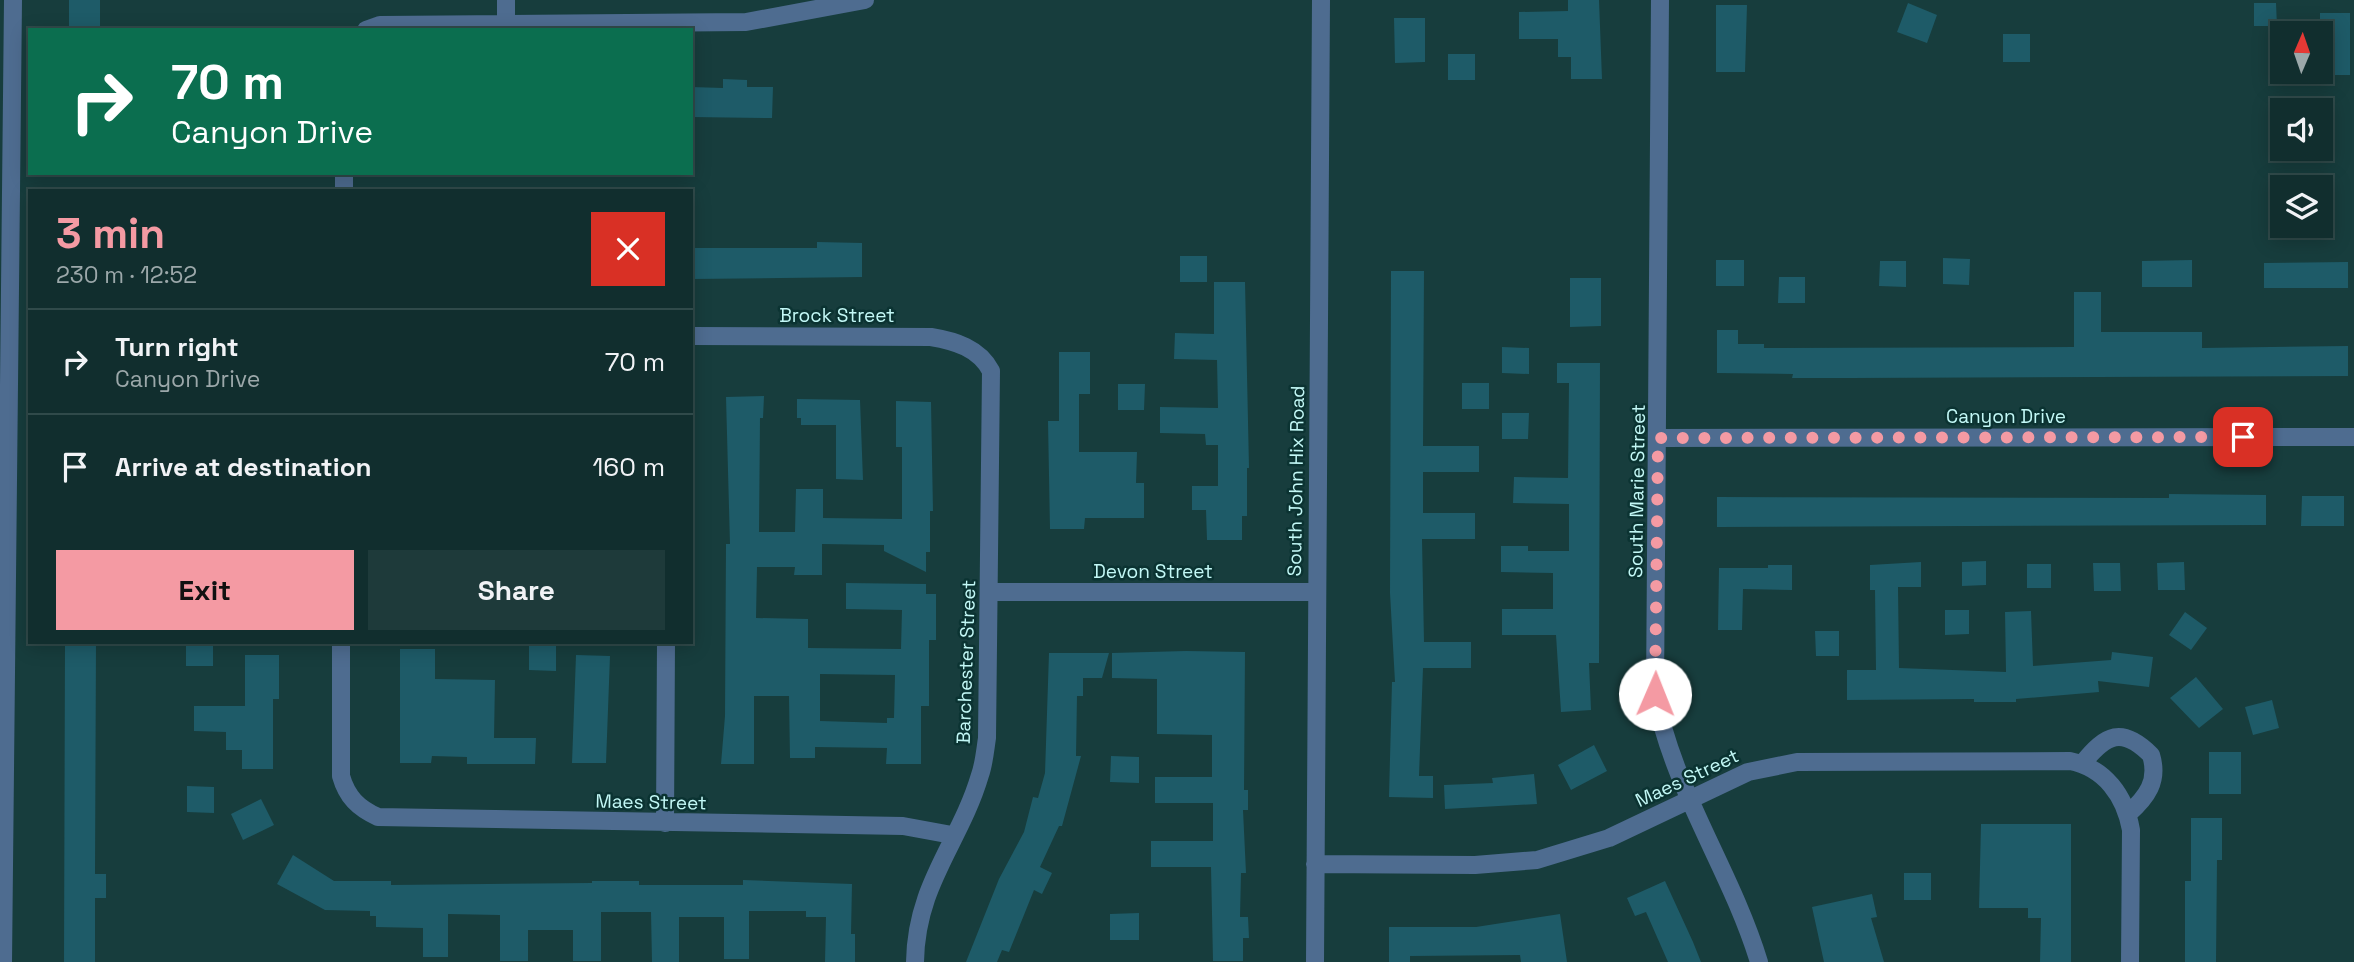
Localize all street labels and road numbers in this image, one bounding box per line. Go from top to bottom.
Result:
street label: Brock Street [779,303,895,328]
street label: South John Hix Road [1282,385,1310,577]
street label: South Marie Street [1623,404,1651,578]
street label: Canyon Drive [1946,404,2066,429]
street label: Devon Street [1093,559,1213,584]
street label: Barchester Street [951,580,981,744]
street label: Maes Street [1631,743,1743,813]
street label: Maes Street [595,789,707,815]

